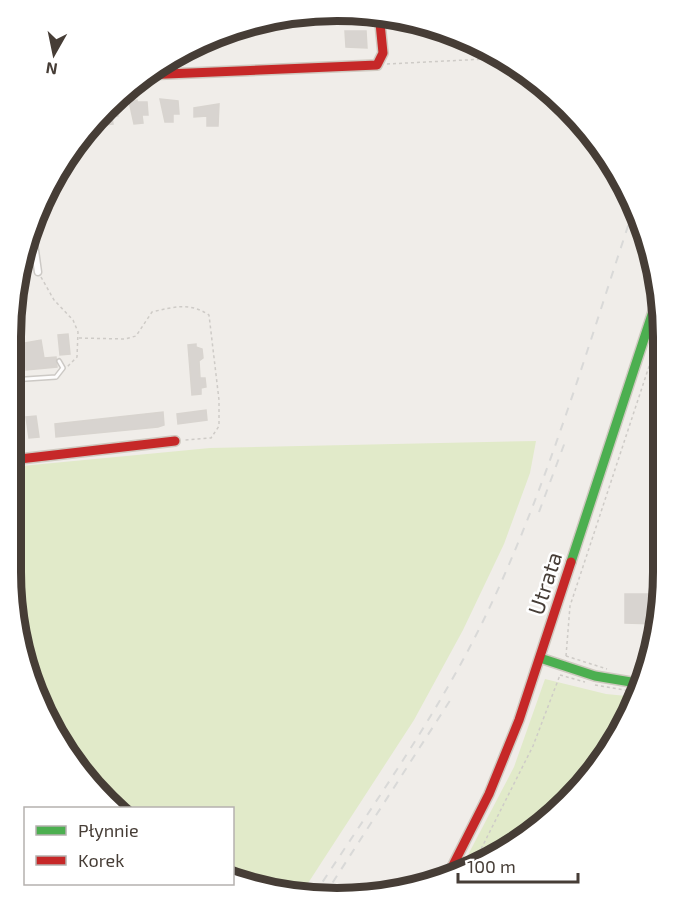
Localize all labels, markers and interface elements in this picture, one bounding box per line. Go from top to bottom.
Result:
north arrow [24,24,84,84]
text: N [44,59,59,80]
street label: Utrata [522,548,566,618]
legend [24,807,234,885]
text: Płynnie [78,819,139,841]
scale bar [458,846,578,884]
text: Korek [78,849,124,871]
text: 100 m [467,855,516,877]

